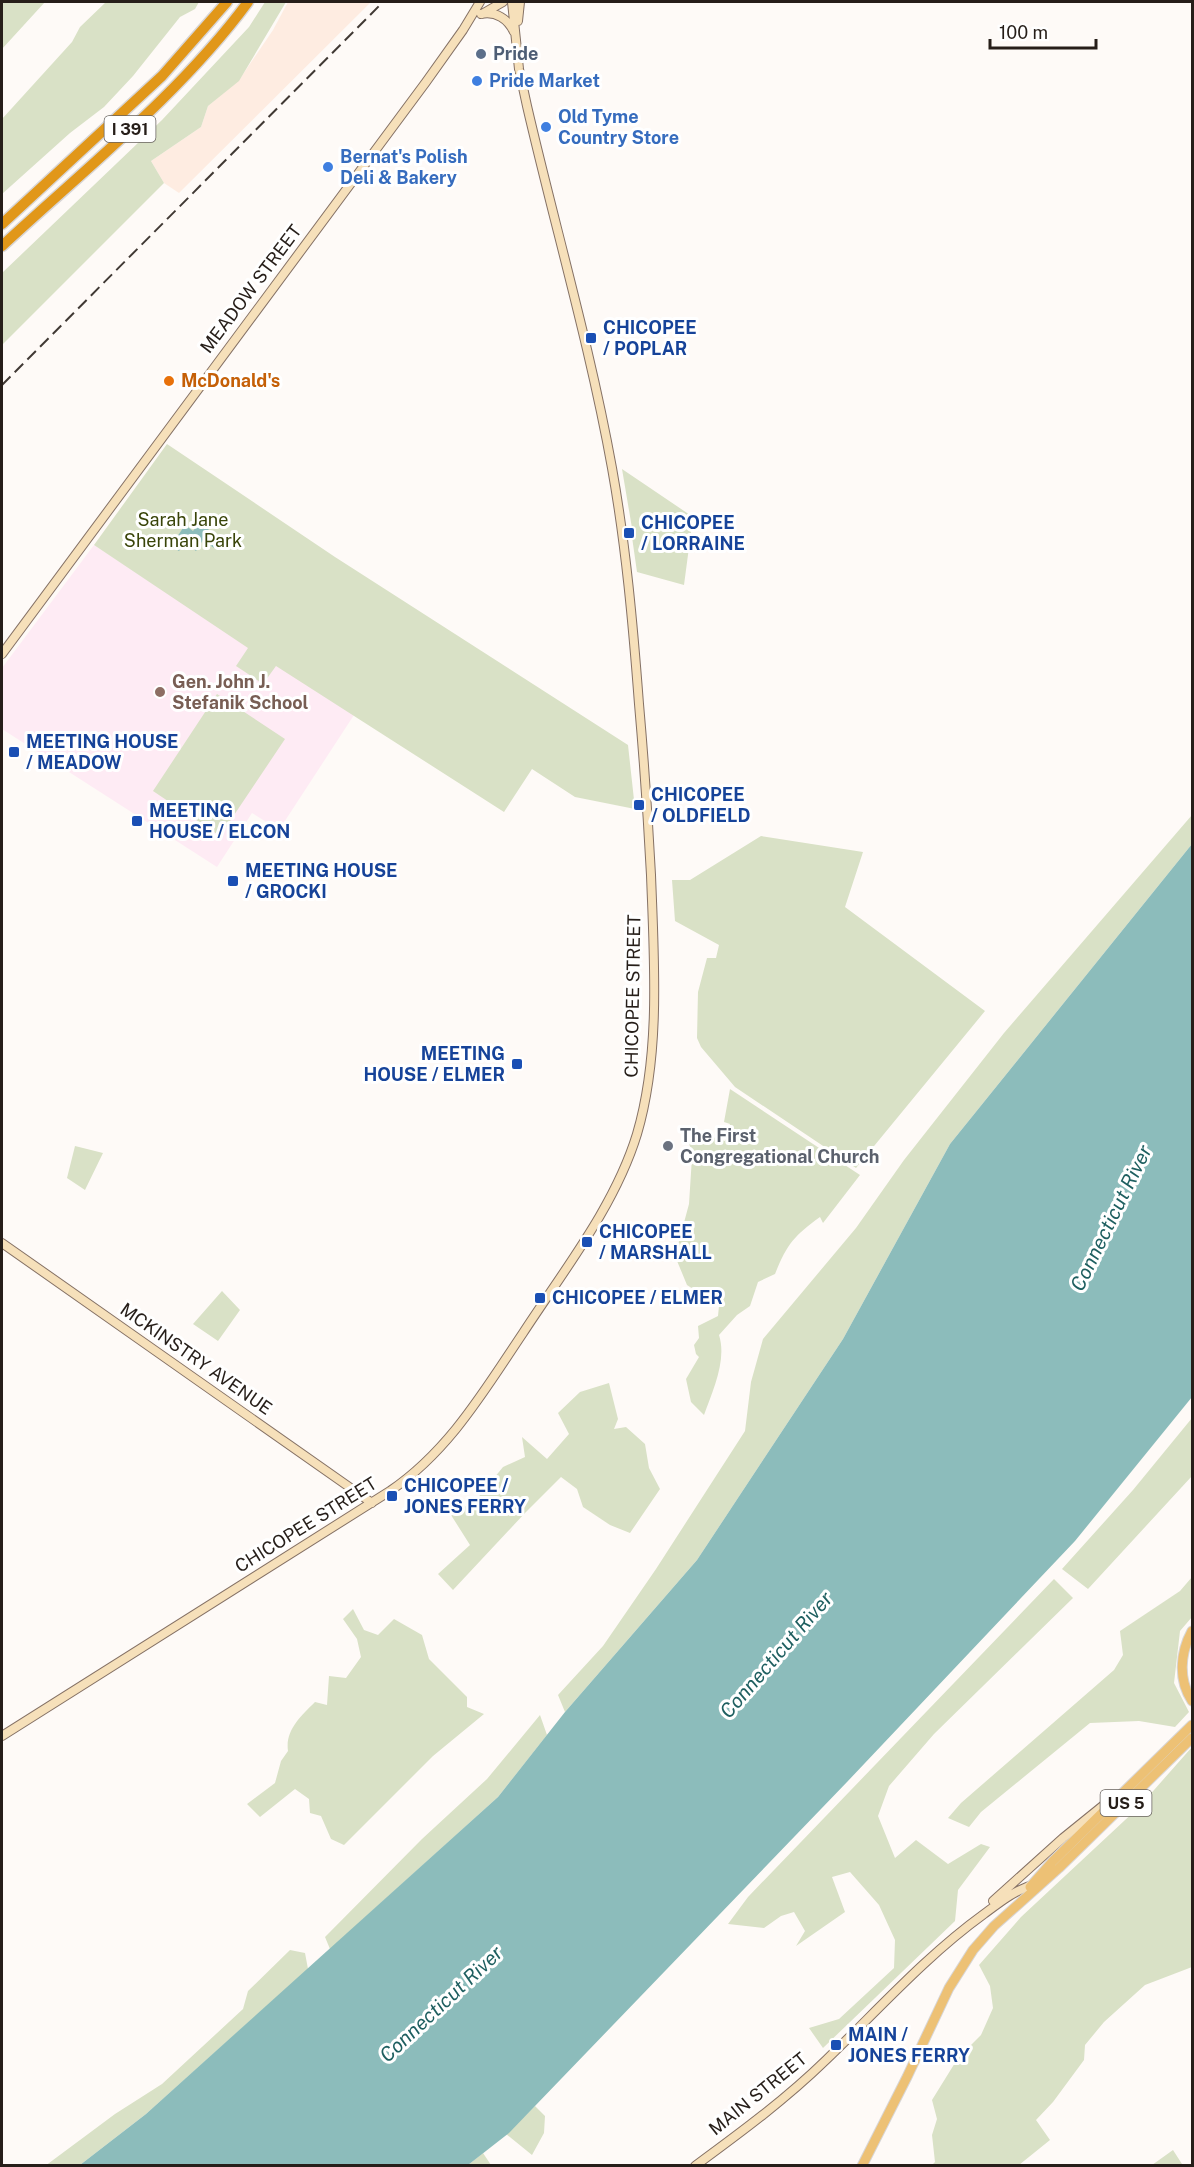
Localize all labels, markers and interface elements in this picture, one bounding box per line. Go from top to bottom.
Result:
scale bar [990,12,1096,50]
text: 100 m [999,22,1048,43]
place label: Pride [493,43,538,64]
marker: Pride [474,47,488,61]
place label: Pride Market [489,70,600,91]
marker: Pride Market [470,74,484,88]
place label: Old Tyme Country Store [558,106,679,148]
road number: I 391 [104,116,156,142]
marker: Old Tyme Country Store [539,120,553,134]
place label: Bernat's Polish Deli & Bakery [340,146,468,188]
marker: Bernat's Polish Deli & Bakery [321,160,335,174]
street label: MEADOW STREET [196,220,306,357]
place label: CHICOPEE / POPLAR [603,317,697,359]
marker: CHICOPEE / POPLAR [584,331,598,345]
place label: McDonald's [181,370,280,391]
marker: McDonald's [162,374,176,388]
park label: Sarah Jane Sherman Park [124,509,242,551]
place label: CHICOPEE / LORRAINE [641,512,745,554]
marker: CHICOPEE / LORRAINE [622,526,636,540]
place label: Gen. John J. Stefanik School [172,671,309,713]
marker: Gen. John J. Stefanik School [153,685,167,699]
place label: MEETING HOUSE / MEADOW [26,731,179,773]
marker: MEETING HOUSE / MEADOW [7,745,21,759]
place label: CHICOPEE / OLDFIELD [651,784,750,826]
marker: CHICOPEE / OLDFIELD [632,798,646,812]
place label: MEETING HOUSE / ELCON [149,800,290,842]
marker: MEETING HOUSE / ELCON [130,814,144,828]
place label: MEETING HOUSE / GROCKI [245,860,398,902]
marker: MEETING HOUSE / GROCKI [226,874,240,888]
street label: CHICOPEE STREET [621,914,644,1078]
place label: MEETING HOUSE / ELMER [363,1043,505,1085]
marker: MEETING HOUSE / ELMER [510,1057,524,1071]
place label: The First Congregational Church [680,1125,880,1167]
marker: The First Congregational Church [661,1139,675,1153]
water label: Connecticut River [1065,1141,1157,1295]
place label: CHICOPEE / MARSHALL [599,1221,712,1263]
marker: CHICOPEE / MARSHALL [580,1235,594,1249]
place label: CHICOPEE / ELMER [552,1287,723,1308]
marker: CHICOPEE / ELMER [533,1291,547,1305]
street label: MCKINSTRY AVENUE [116,1298,276,1419]
street label: CHICOPEE STREET [231,1472,381,1577]
place label: CHICOPEE / JONES FERRY [404,1475,526,1517]
marker: CHICOPEE / JONES FERRY [385,1489,399,1503]
water label: Connecticut River [715,1587,838,1723]
road number: US 5 [1100,1790,1152,1816]
water label: Connecticut River [374,1941,508,2067]
place label: MAIN / JONES FERRY [848,2024,970,2066]
marker: MAIN / JONES FERRY [829,2038,843,2052]
street label: MAIN STREET [705,2048,811,2139]

